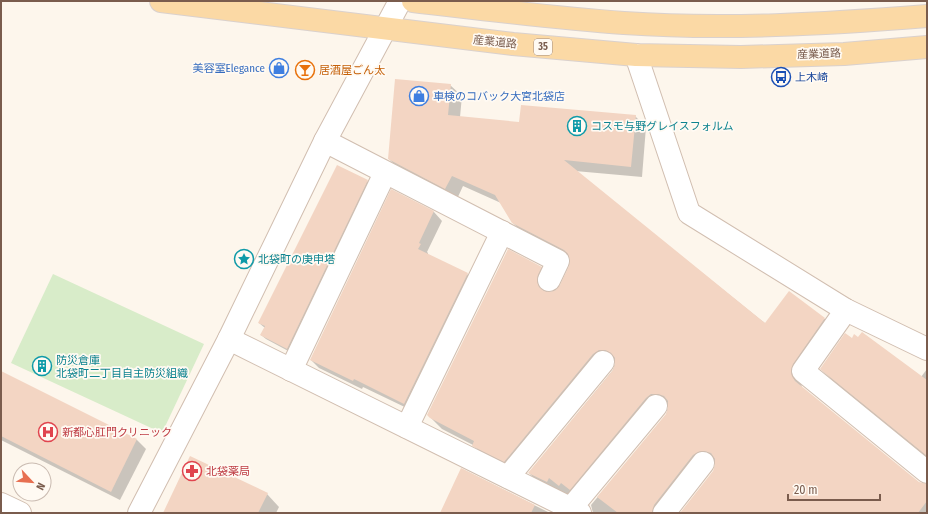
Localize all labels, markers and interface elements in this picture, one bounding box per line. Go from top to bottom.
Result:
street label: 産業道路 [472,33,518,51]
road number: 35 [534,39,552,55]
street label: 産業道路 [797,47,841,61]
shop icon: 美容室Elegance [268,57,290,79]
bar icon: 居酒屋ごん太 [294,59,316,81]
place label: 美容室Elegance [193,62,265,75]
place label: 居酒屋ごん太 [319,64,385,77]
bus stop icon: 上木崎 [770,66,792,88]
place label: 上木崎 [795,71,828,84]
shop icon: 車検のコバック大宮北袋店 [408,85,430,107]
place label: 車検のコバック大宮北袋店 [433,90,565,103]
building icon: コスモ与野グレイスフォルム [566,115,588,137]
place label: コスモ与野グレイスフォルム [591,120,733,133]
place icon: 北袋町の庚申塔 [233,248,255,270]
place label: 北袋町の庚申塔 [258,253,335,266]
place label: 防災倉庫 北袋町二丁目自主防災組織 [56,354,188,380]
building icon: 防災倉庫 北袋町二丁目自主防災組織 [31,355,53,377]
hospital icon: 新都心肛門クリニック [37,421,59,443]
place label: 新都心肛門クリニック [62,426,172,439]
pharmacy icon: 北袋薬局 [181,460,203,482]
north arrow [12,462,52,502]
place label: 北袋薬局 [206,465,250,478]
scale bar [788,476,880,502]
text: N [33,480,48,492]
text: 20 m [794,483,818,497]

